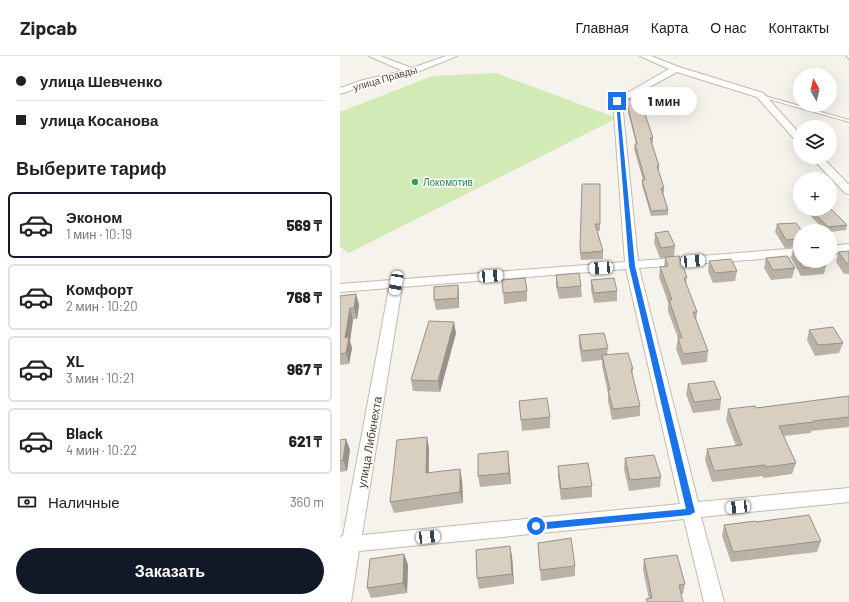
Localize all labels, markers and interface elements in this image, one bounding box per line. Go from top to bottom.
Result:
text: Zipcab [20,16,77,39]
text: Главная [576,19,629,36]
text: Карта [651,19,688,36]
text: О нас [710,19,747,36]
text: Контакты [769,19,829,36]
street label: улица Правды [352,63,418,93]
north arrow [793,68,837,112]
map controls [793,68,837,268]
text: улица Шевченко [40,72,162,90]
callout: 1 мин [631,87,697,115]
route end [608,92,626,110]
text: 1 мин [648,93,680,109]
text: улица Косанова [40,111,158,129]
button: layers [793,120,837,164]
text: Выберите тариф [16,157,167,179]
button: + [793,172,837,216]
place label: Локомотив [423,176,473,188]
marker: Локомотив [410,177,420,187]
icon: car [18,207,54,243]
text: Эконом [66,208,122,226]
text: 569 ₸ [286,216,322,234]
button: − [793,224,837,268]
text: 1 мин · 10:19 [66,226,132,242]
car [681,254,705,268]
car [589,261,613,275]
car [479,269,503,283]
car [388,270,404,296]
icon: car [18,279,54,315]
text: Комфорт [66,280,133,298]
text: 768 ₸ [287,288,322,306]
text: 2 мин · 10:20 [66,298,138,314]
icon: car [18,351,54,387]
text: XL [66,352,84,370]
text: 967 ₸ [287,360,322,378]
text: 3 мин · 10:21 [66,370,134,386]
street label: улица Либкнехта [354,395,385,489]
icon: car [18,423,54,459]
text: Black [66,424,103,442]
text: 621 ₸ [289,432,322,450]
text: 4 мин · 10:22 [66,442,137,458]
icon: cash [16,491,38,513]
text: Наличные [48,493,120,511]
text: 360 m [290,494,324,510]
car [725,500,751,514]
route start [527,517,545,535]
car [415,530,441,544]
button: Заказать [16,548,324,594]

